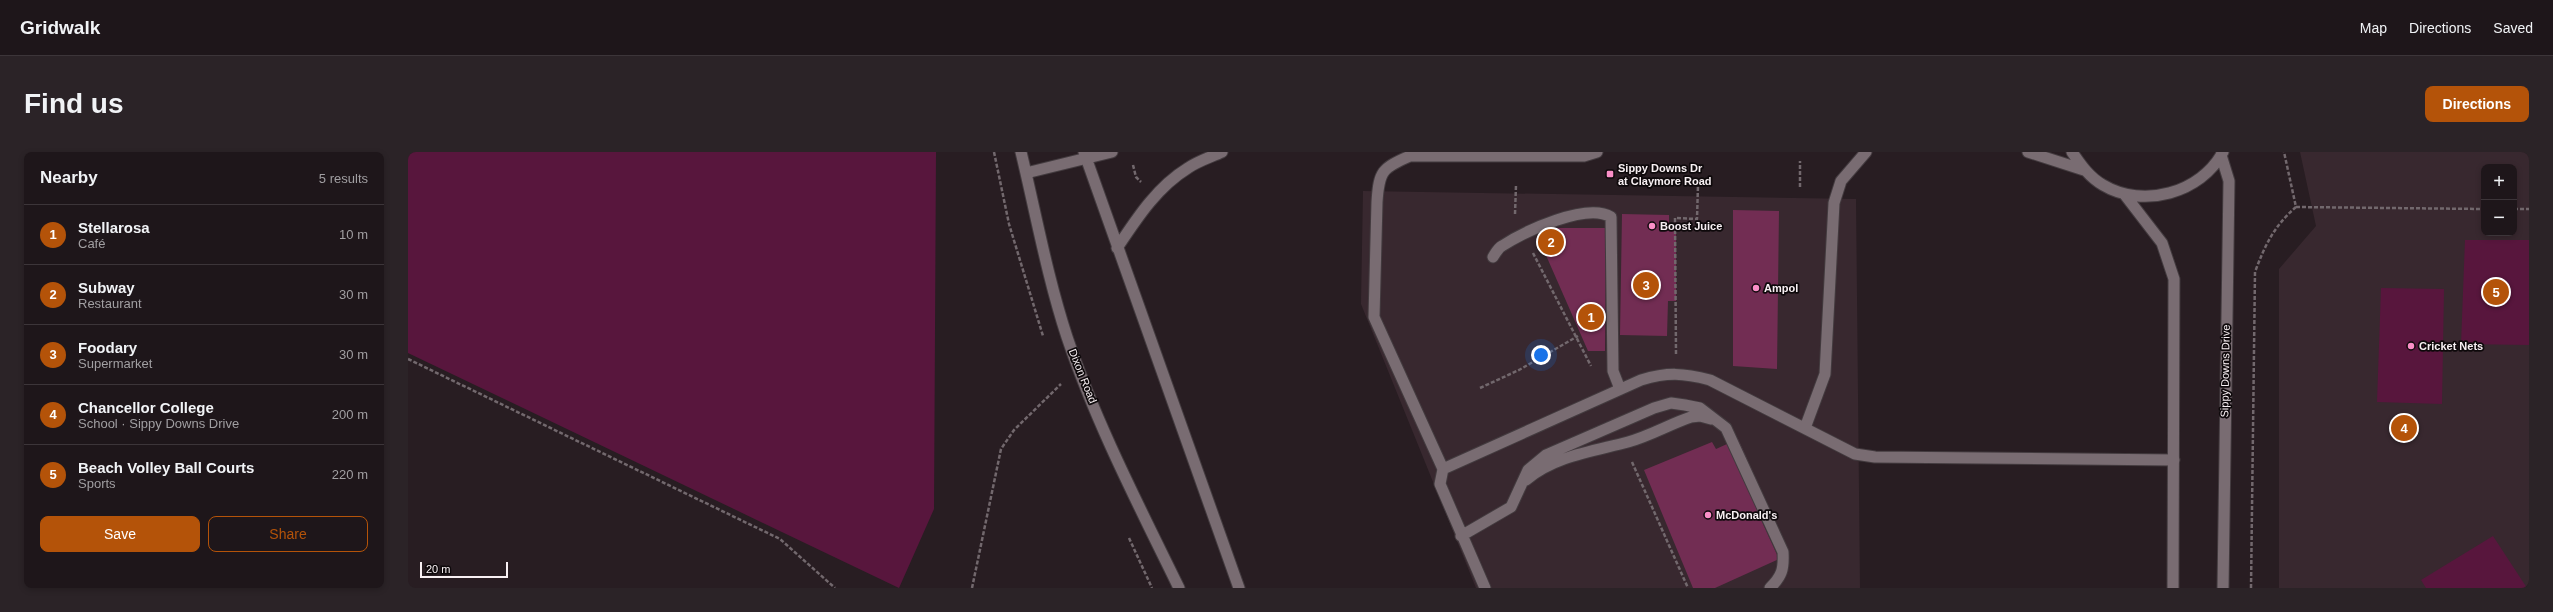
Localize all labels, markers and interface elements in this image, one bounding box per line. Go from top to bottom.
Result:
text: Gridwalk [20,17,100,38]
text: Map [2360,20,2387,36]
text: Directions [2409,20,2471,36]
text: Saved [2493,20,2533,36]
button: Directions [2425,86,2529,122]
text: Find us [24,88,124,119]
place label: Sippy Downs Dr at Claymore Road [1618,162,1712,187]
map controls [2481,164,2517,236]
button: + [2481,164,2517,200]
text: Nearby [40,168,98,187]
marker: Sippy Downs Dr at Claymore Road [1605,169,1615,179]
text: 5 results [319,171,368,186]
button: − [2481,200,2517,236]
text: Stellarosa [78,219,150,236]
place label: Boost Juice [1660,220,1722,232]
marker: Boost Juice [1647,221,1657,231]
text: 1 [49,227,57,242]
text: 10 m [339,227,368,242]
pin: 2 [1538,227,1564,257]
text: Café [78,236,105,251]
pin: 3 [1633,270,1659,300]
pin: 5 [2483,277,2509,307]
text: Subway [78,279,135,296]
place label: Ampol [1764,282,1798,294]
marker: Ampol [1751,283,1761,293]
text: 2 [49,287,57,302]
text: 30 m [339,287,368,302]
text: Restaurant [78,296,142,311]
pin: 1 [1578,302,1604,332]
street label: Sippy Downs Drive [2218,324,2232,418]
text: Foodary [78,339,137,356]
place label: Cricket Nets [2419,340,2483,352]
marker: Cricket Nets [2406,341,2416,351]
your location [1531,345,1551,365]
text: 3 [49,347,57,362]
text: 30 m [339,347,368,362]
street label: Dixon Road [1067,347,1099,405]
text: Supermarket [78,356,152,371]
text: Chancellor College [78,399,214,416]
text: 4 [49,407,57,422]
text: 200 m [332,407,368,422]
pin: 4 [2391,413,2417,443]
text: School · Sippy Downs Drive [78,416,239,431]
text: Beach Volley Ball Courts [78,459,254,476]
text: 5 [49,467,57,482]
text: 220 m [332,467,368,482]
text: Sports [78,476,116,491]
place label: McDonald's [1716,509,1777,521]
marker: McDonald's [1703,510,1713,520]
button: Save [40,516,200,552]
button: Share [208,516,368,552]
scale bar [420,560,508,579]
text: 20 m [426,563,450,575]

